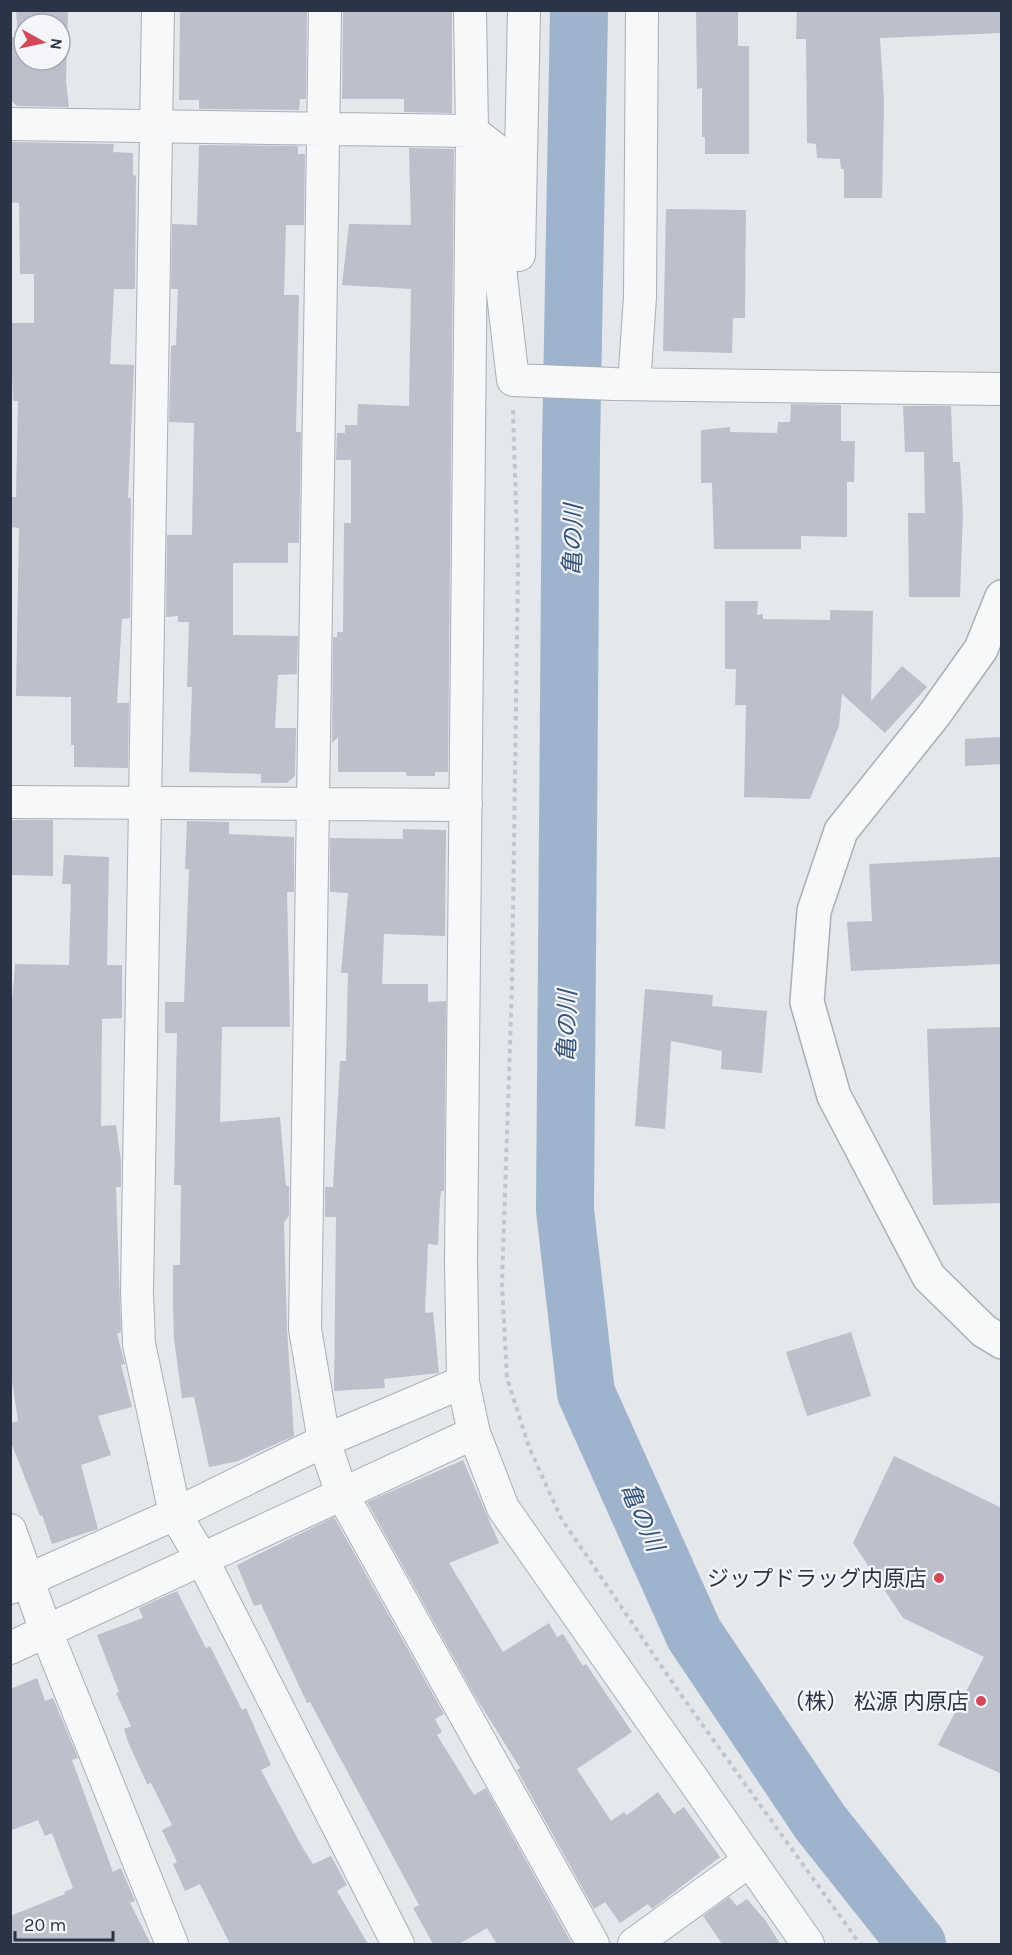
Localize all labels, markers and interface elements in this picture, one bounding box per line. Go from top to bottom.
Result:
north arrow [12,12,72,72]
text: N [46,37,67,51]
water label: 亀の川 [558,501,588,576]
water label: 亀の川 [552,987,582,1062]
water label: 亀の川 [615,1478,671,1558]
place label: ジップドラッグ内原店 [707,1566,927,1592]
marker: ジップドラッグ内原店 [932,1571,946,1585]
place label: （株） 松源 内原店 [783,1689,969,1715]
marker: （株） 松源 内原店 [974,1694,988,1708]
scale bar [15,1904,112,1942]
text: 20 m [24,1914,66,1936]

